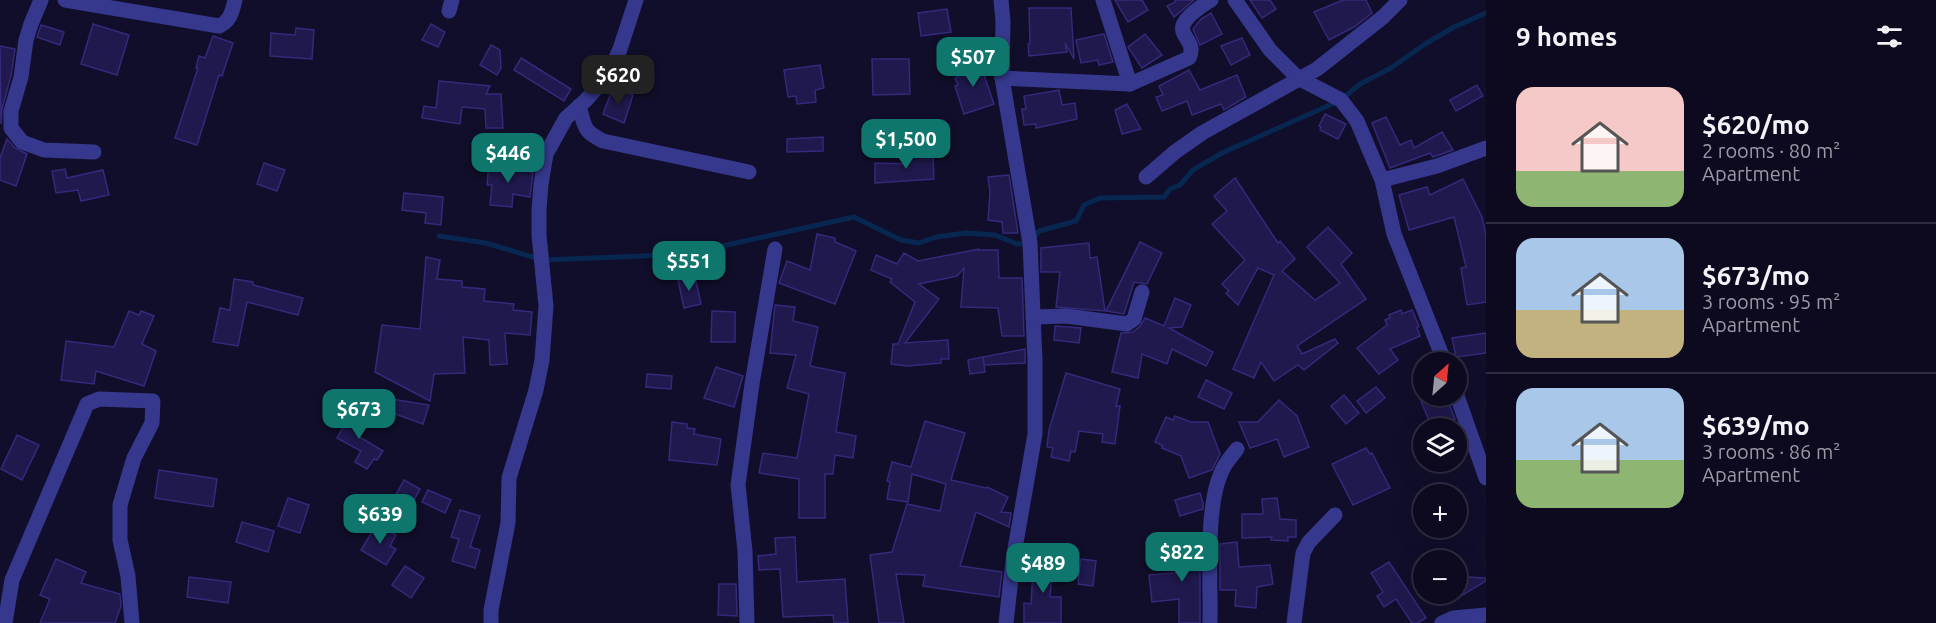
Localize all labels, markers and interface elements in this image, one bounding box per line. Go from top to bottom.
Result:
icon: filters [1873,20,1906,53]
text: 9 homes [1516,22,1617,51]
pin: $507 [937,37,1009,88]
text: $507 [950,45,996,68]
pin: $620 [582,55,654,106]
text: $620 [595,63,641,86]
text: $620/mo [1702,110,1810,139]
icon: home [1564,111,1636,183]
pin: $1,500 [857,119,955,170]
text: $1,500 [875,127,937,150]
pin: $446 [472,133,544,184]
text: 2 rooms · 80 m² [1702,139,1840,162]
text: $446 [485,141,531,164]
text: Apartment [1702,162,1800,185]
pin: $551 [653,241,725,292]
text: $551 [666,249,712,272]
text: $673/mo [1702,261,1810,290]
icon: home [1564,262,1636,334]
text: 3 rooms · 95 m² [1702,290,1840,313]
text: Apartment [1702,313,1800,336]
north arrow [1413,352,1467,406]
map controls [1413,352,1467,604]
pin: $673 [323,389,395,440]
text: $673 [336,397,382,420]
text: $639/mo [1702,411,1810,440]
icon: home [1564,412,1636,484]
button: layers [1413,418,1467,472]
text: 3 rooms · 86 m² [1702,440,1840,463]
text: Apartment [1702,463,1800,486]
button: + [1413,484,1467,538]
pin: $639 [344,494,416,545]
text: $639 [357,502,403,525]
pin: $822 [1146,532,1218,583]
text: $822 [1159,540,1205,563]
pin: $489 [1007,543,1079,594]
button: − [1413,550,1467,604]
text: $489 [1020,551,1066,574]

